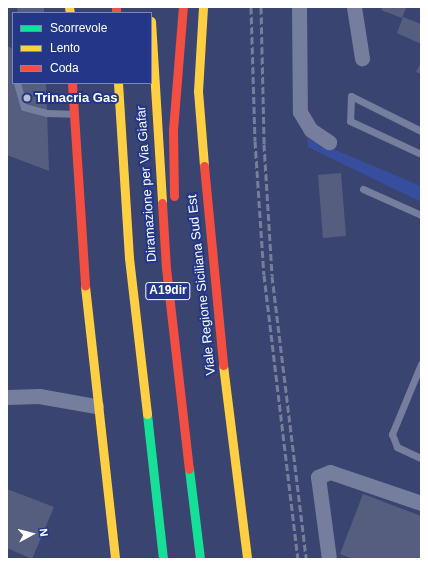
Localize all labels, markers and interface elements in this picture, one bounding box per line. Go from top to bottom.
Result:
legend [12,12,152,84]
text: Scorrevole [50,21,107,35]
text: Lento [50,41,80,55]
text: Coda [50,61,79,75]
place label: Trinacria Gas [35,90,117,106]
marker: Trinacria Gas [22,93,32,103]
street label: Diramazione per Via Giafar [134,105,160,263]
street label: Viale Regione Siciliana Sud Est [185,194,219,376]
road number: A19dir [145,281,191,301]
north arrow [12,514,52,554]
text: N [37,528,50,537]

